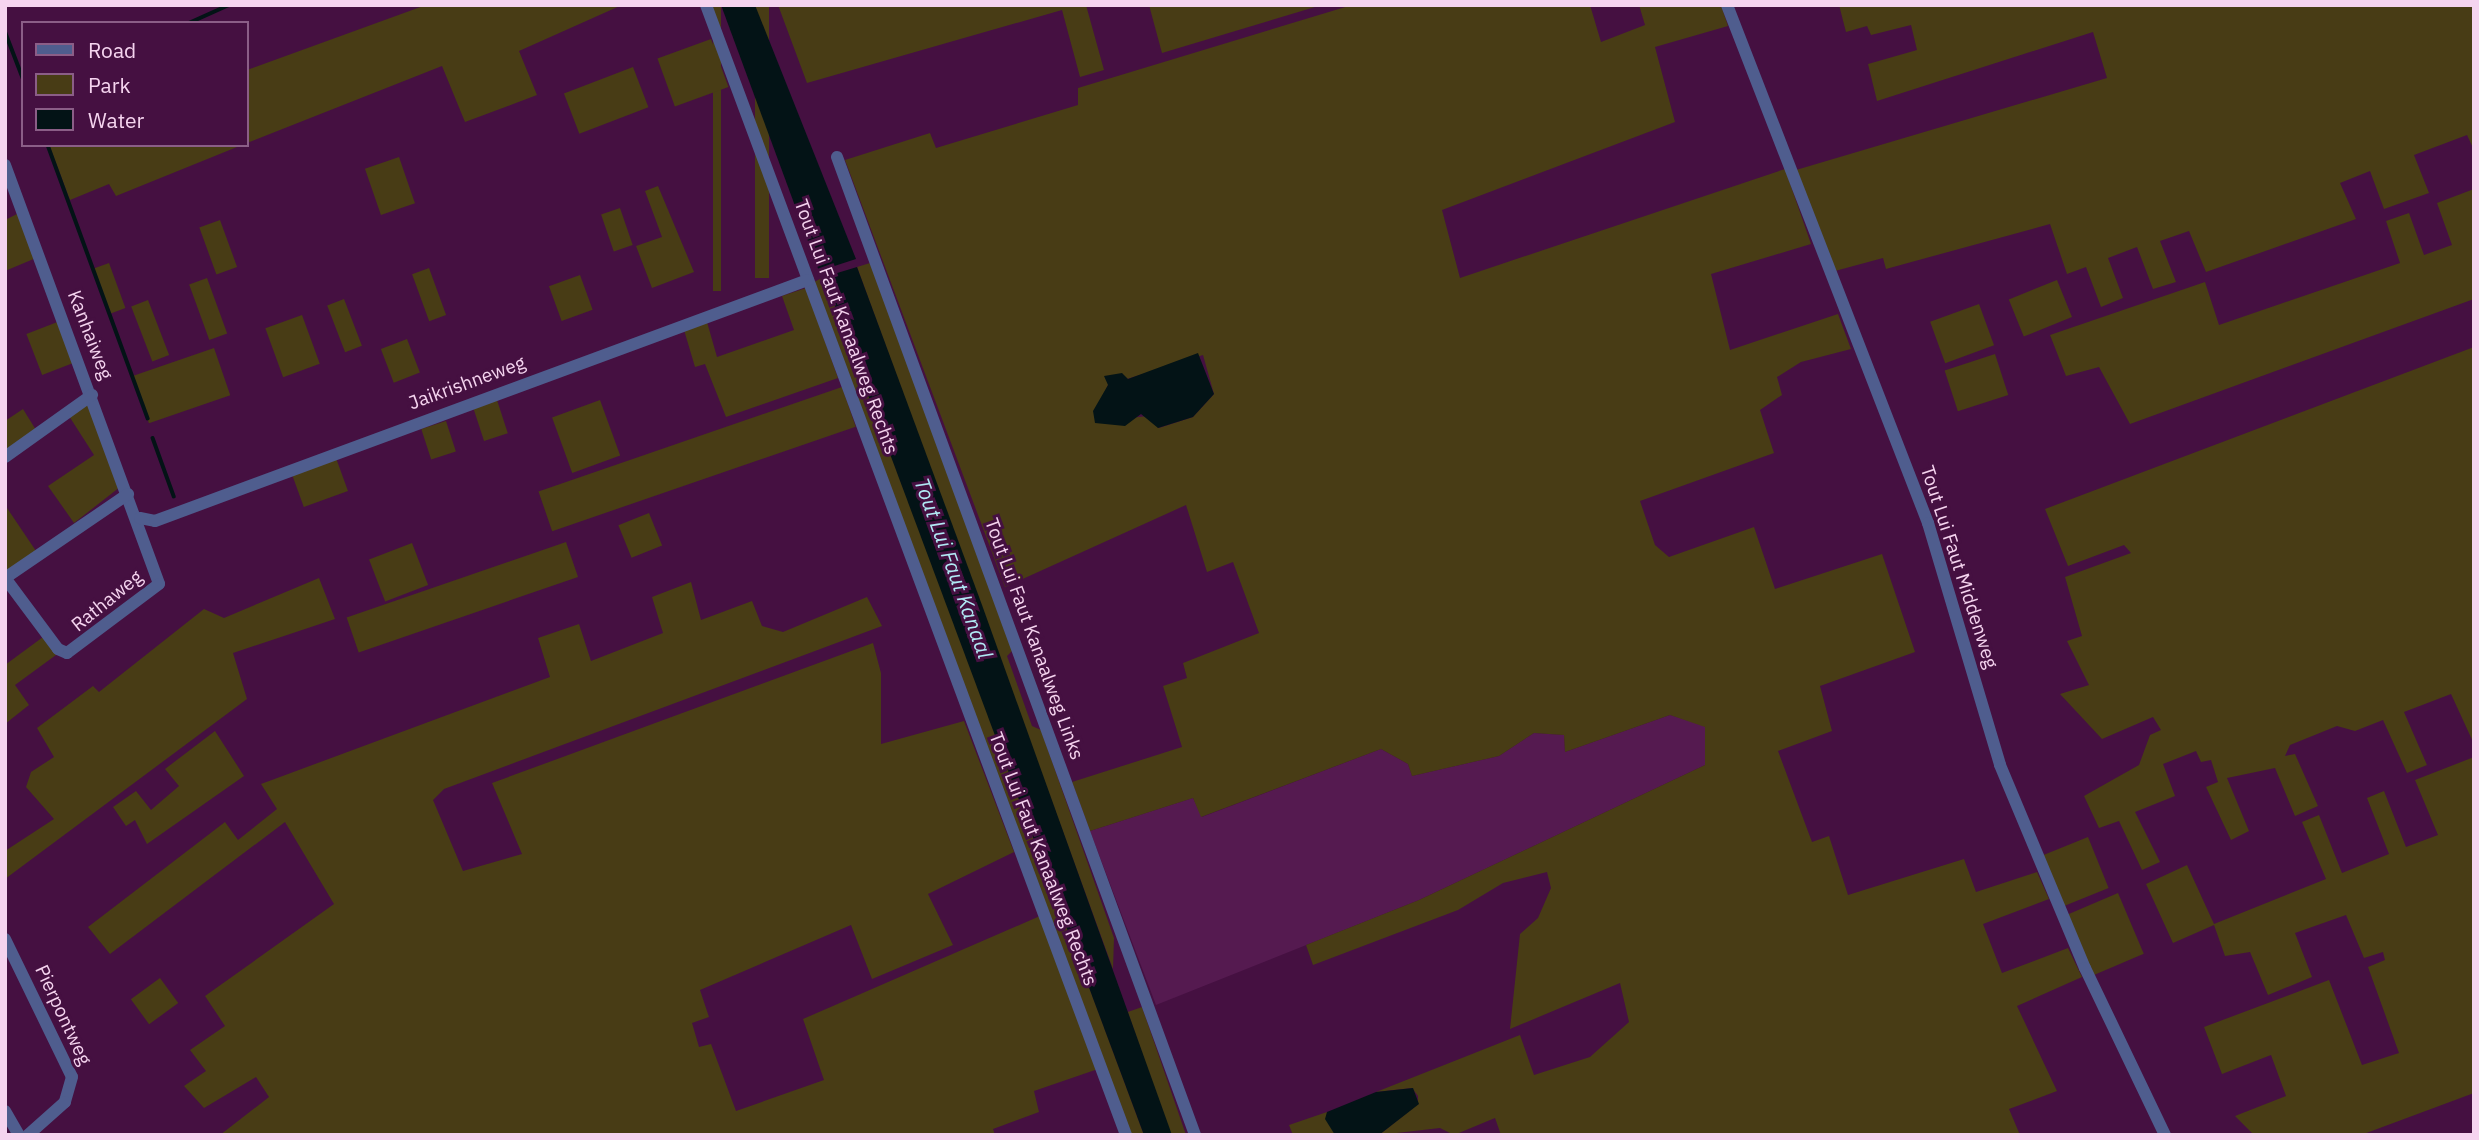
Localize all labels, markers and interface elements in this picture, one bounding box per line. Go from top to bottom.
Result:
legend [21,21,248,147]
text: Road [88,36,136,64]
text: Park [88,71,131,99]
text: Water [88,106,144,134]
street label: Tout Lui Faut Kanaalweg Rechts [789,196,903,458]
street label: Kanhaiweg [63,287,117,383]
street label: Jaikrishneweg [406,351,528,415]
street label: Tout Lui Faut Middenweg [1915,463,2003,671]
water label: Tout Lui Faut Kanaal [910,474,998,662]
street label: Tout Lui Faut Kanaalweg Links [980,515,1088,763]
street label: Rathaweg [67,566,147,636]
street label: Tout Lui Faut Kanaalweg Rechts [984,729,1102,989]
street label: Pierpontweg [30,961,96,1069]

